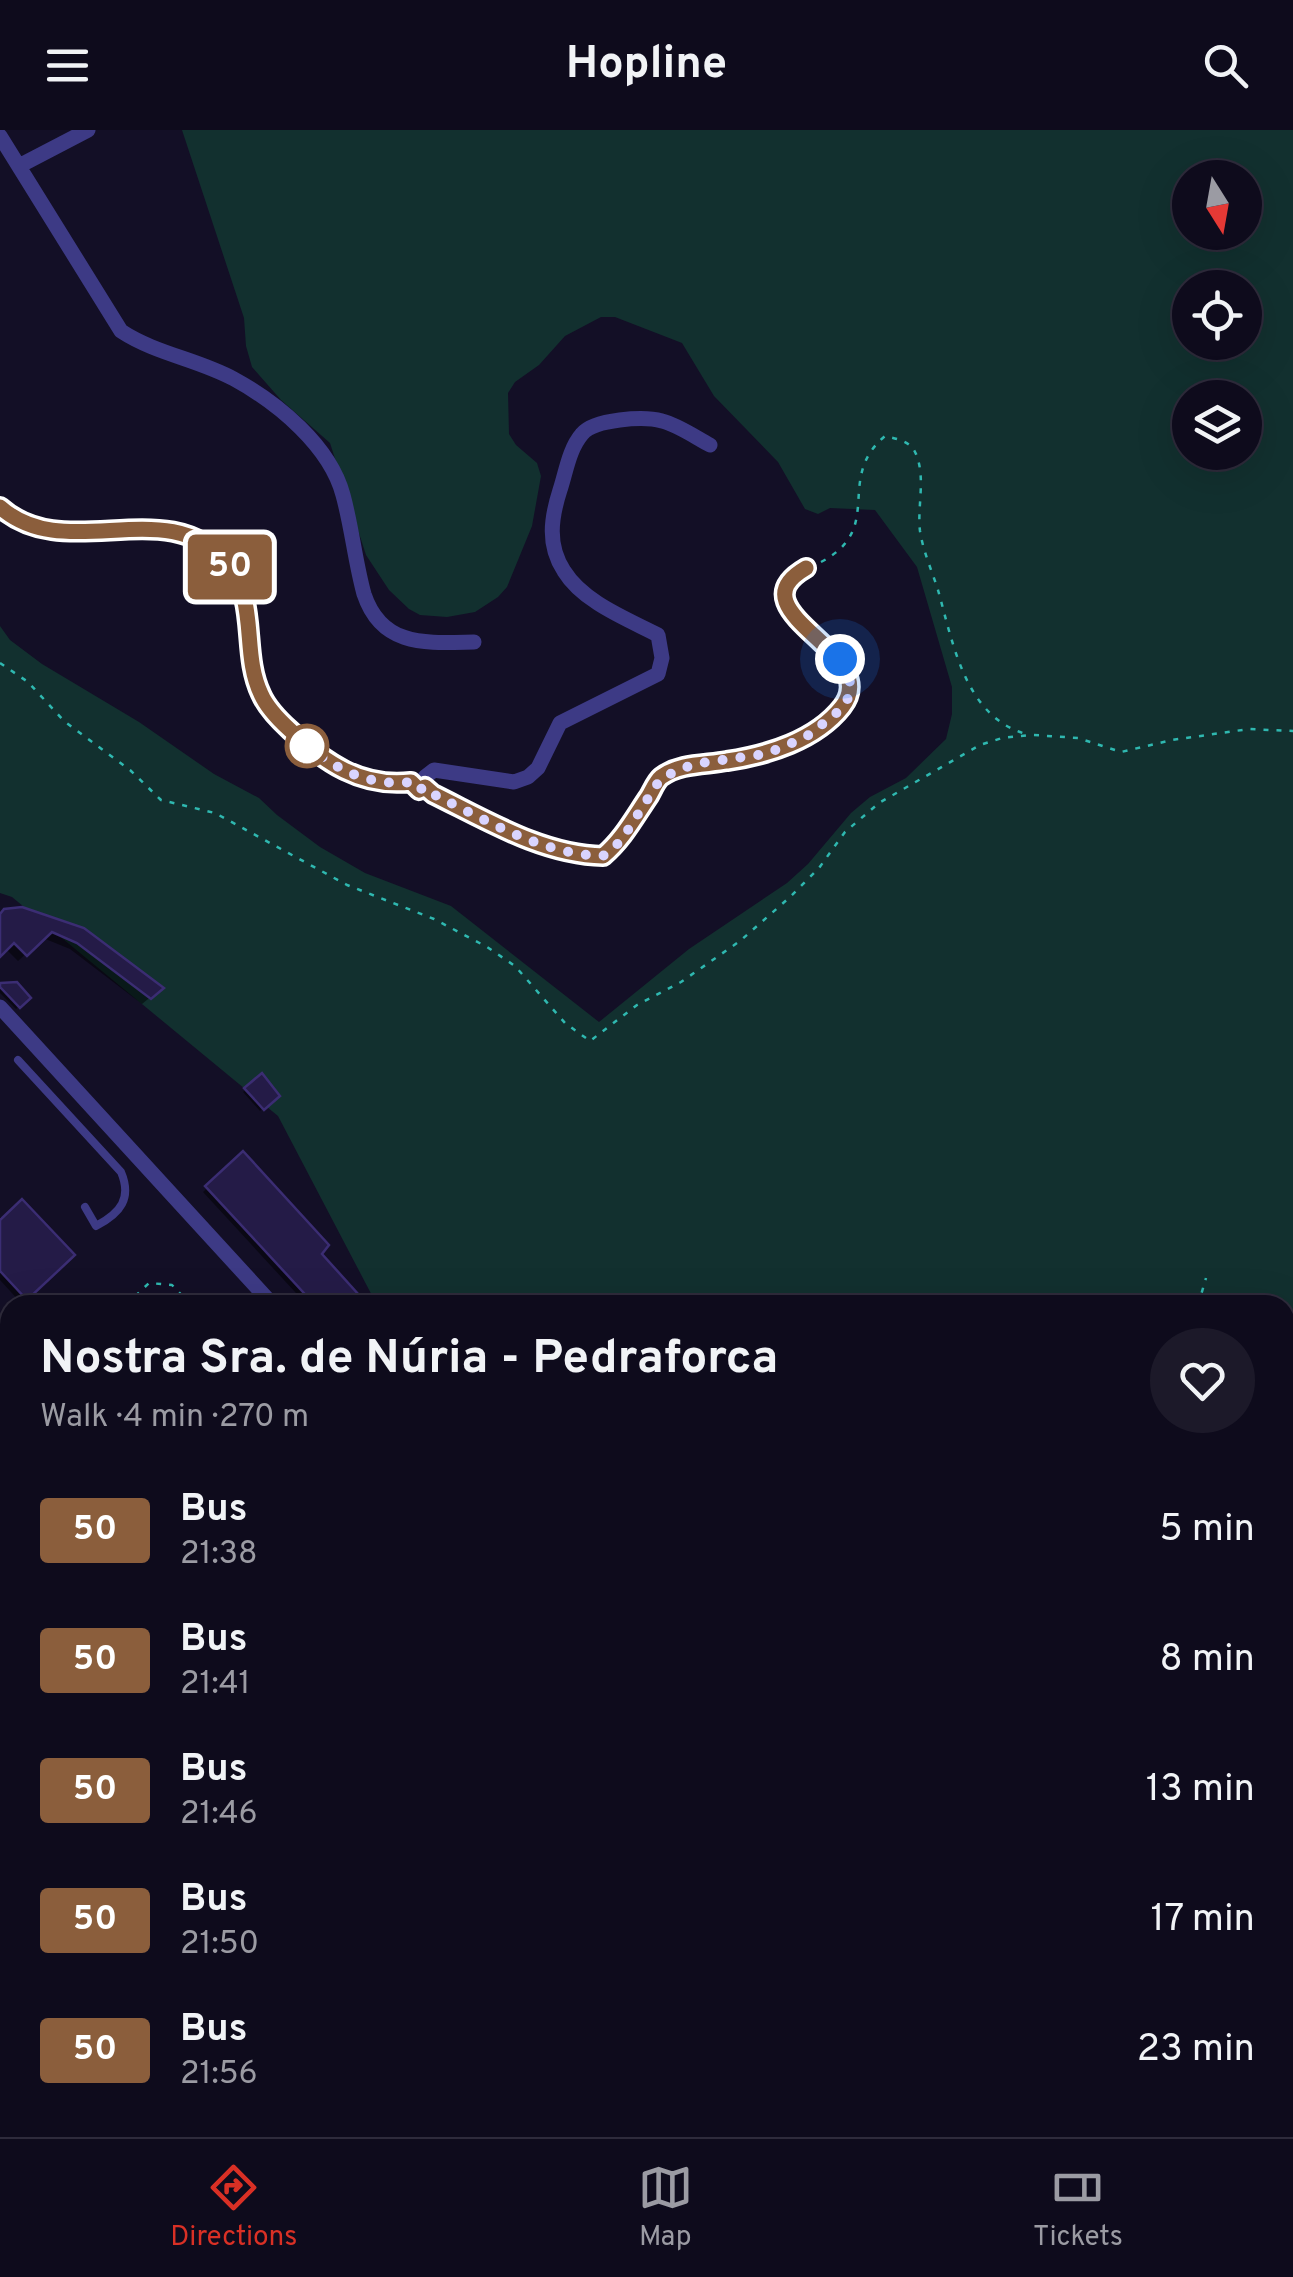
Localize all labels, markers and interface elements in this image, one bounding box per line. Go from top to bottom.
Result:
text: Hopline [566,37,727,94]
icon: menu [40,38,95,93]
icon: search [1198,38,1253,93]
north arrow [1172,160,1262,250]
map controls [1172,160,1262,470]
button: locate [1172,270,1262,360]
button: layers [1172,380,1262,470]
line badge: 50 [185,534,275,600]
text: 50 [208,545,252,589]
your location [815,634,865,684]
unlabelled marker [286,725,328,767]
button: heart [1150,1328,1255,1433]
text: Nostra Sra. de Núria - Pedraforca [40,1330,778,1390]
text: Walk · 4 min · 270 m [40,1398,309,1438]
text: Bus [180,1486,247,1535]
text: 5 min [1159,1506,1255,1555]
text: 50 [73,1508,117,1552]
text: 21:38 [180,1535,258,1575]
text: Bus [180,1616,247,1665]
text: 8 min [1160,1636,1255,1685]
text: 50 [73,1638,117,1682]
text: 21:41 [180,1665,251,1705]
text: Bus [180,1746,247,1795]
text: 13 min [1146,1766,1255,1815]
text: 50 [73,1768,117,1812]
text: 21:46 [180,1795,258,1835]
text: Bus [180,1876,247,1925]
text: 17 min [1150,1896,1255,1945]
text: 50 [73,1898,117,1942]
text: 21:50 [180,1925,259,1965]
text: Bus [180,2006,247,2055]
text: 23 min [1137,2026,1255,2075]
text: 50 [73,2028,117,2072]
text: 21:56 [180,2055,258,2095]
tab: Directions [170,2160,297,2256]
tab: Map [638,2160,693,2256]
tab: Tickets [1033,2160,1123,2256]

